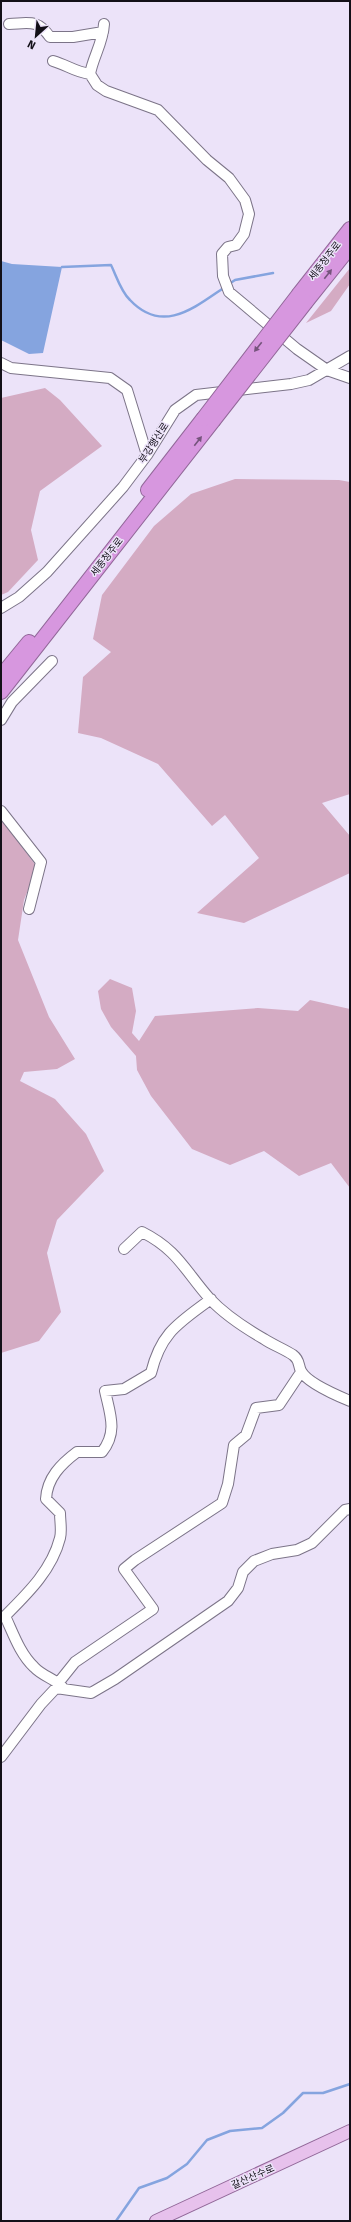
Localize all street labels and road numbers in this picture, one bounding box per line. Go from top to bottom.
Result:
street label: 세종청주로 [306,239,344,283]
street label: 부강행산로 [136,420,172,466]
street label: 세종청주로 [88,535,126,579]
street label: 갈산산수로 [230,2162,276,2192]

